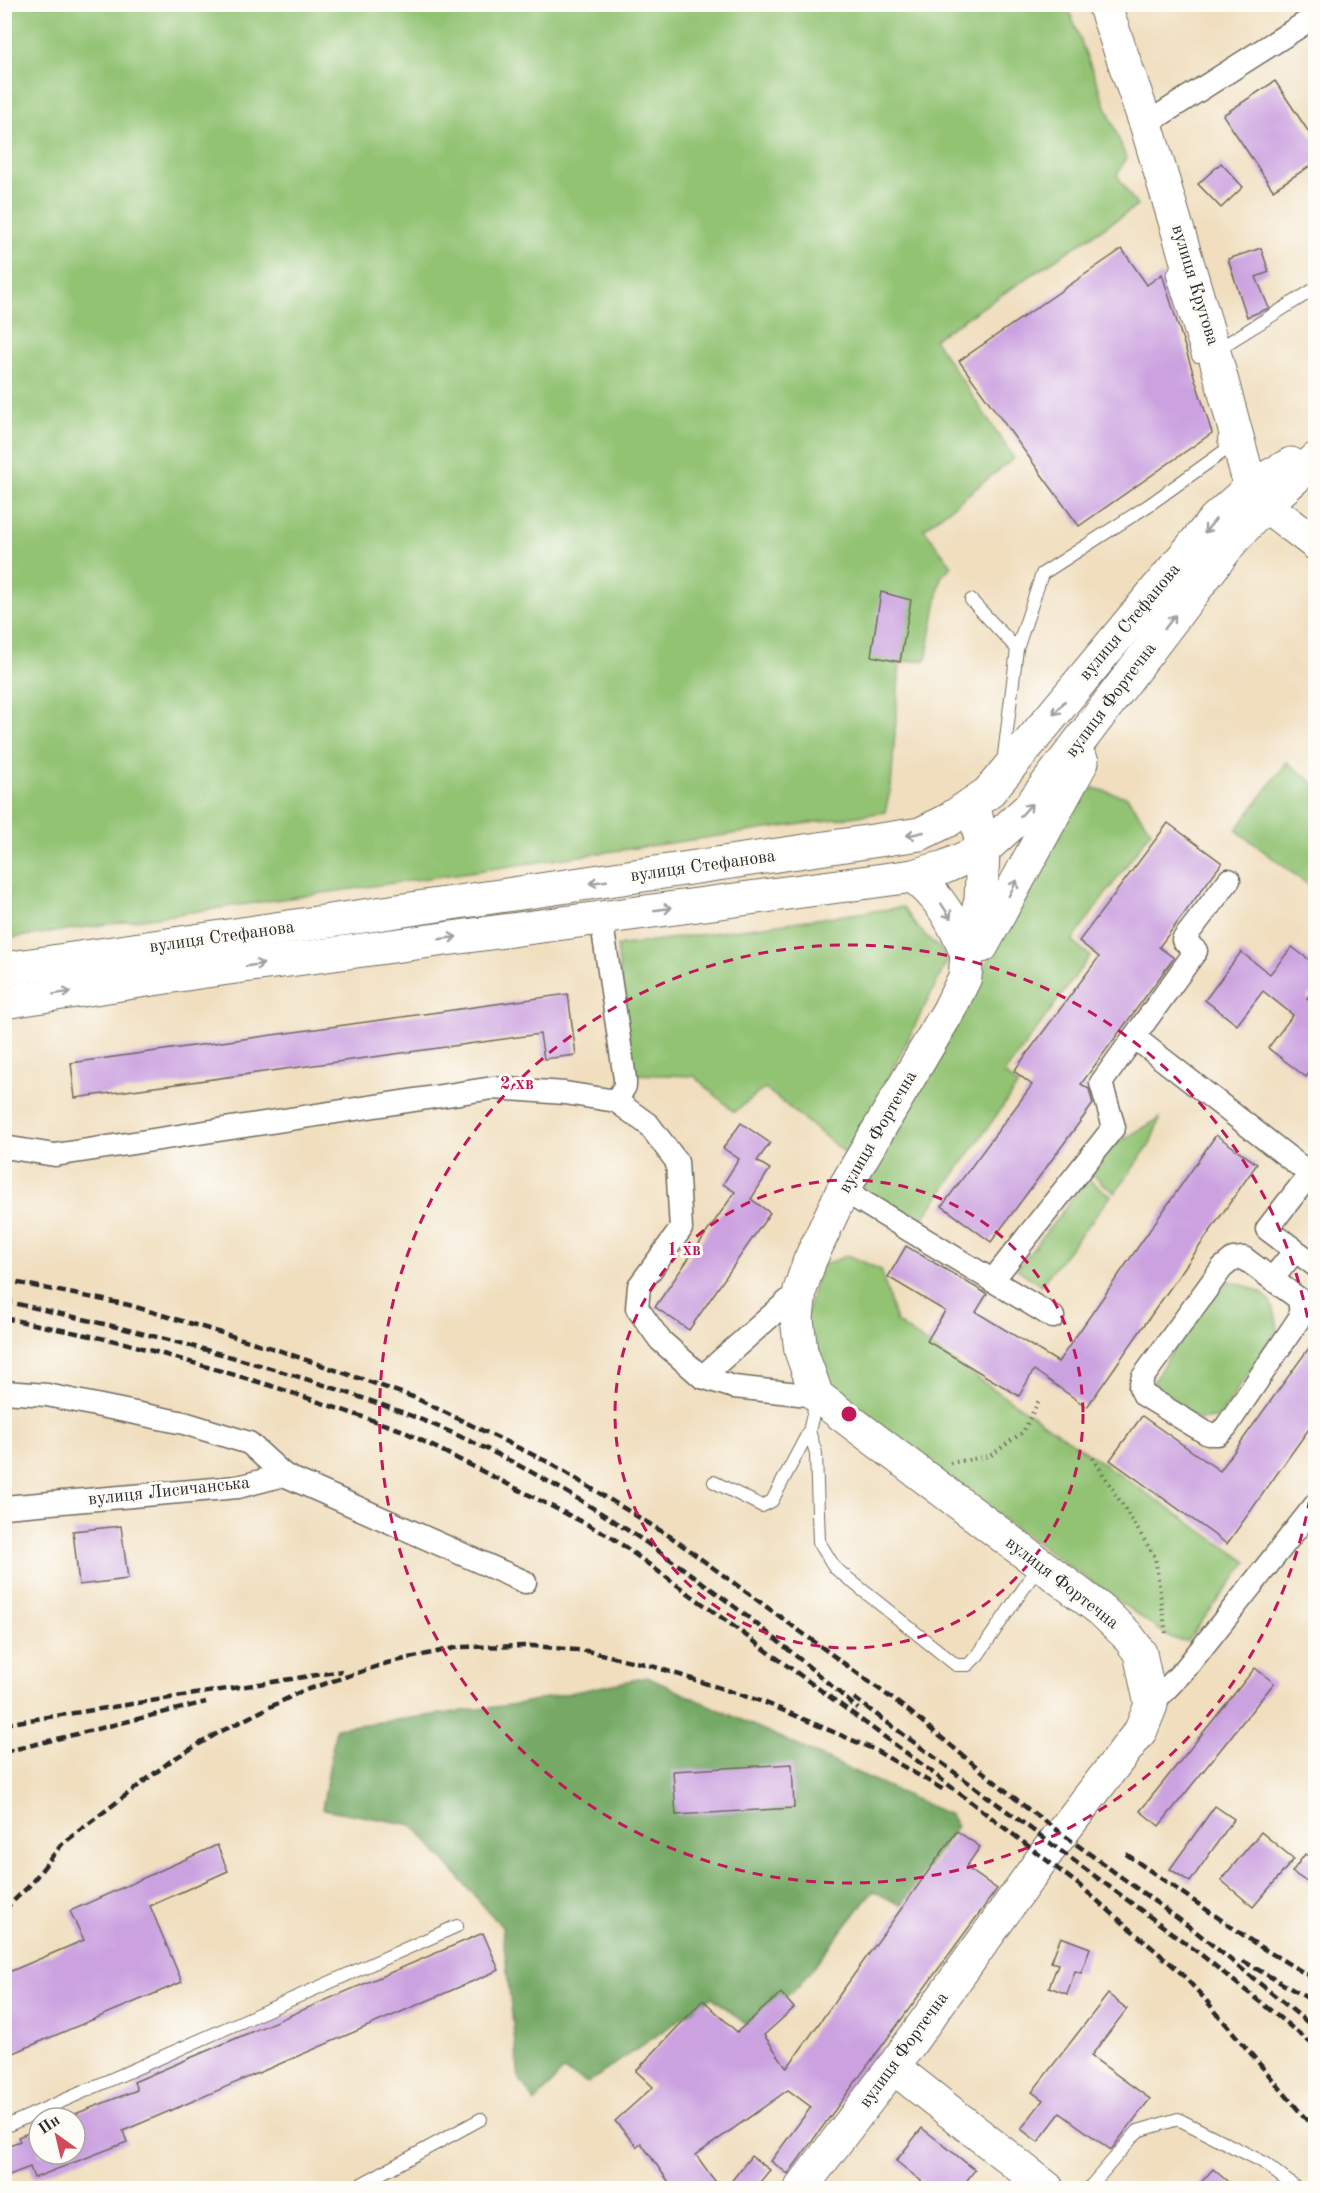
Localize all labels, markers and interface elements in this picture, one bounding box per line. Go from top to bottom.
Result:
street label: вулиця Кругова [1168,223,1222,348]
one-way arrow [1204,517,1217,533]
street label: вулиця Стефанова [1076,560,1185,684]
one-way arrow [1164,615,1177,631]
street label: вулиця Фортечна [1062,639,1160,761]
one-way arrow [1052,700,1066,715]
one-way arrow [1019,803,1033,818]
one-way arrow [906,828,925,840]
street label: вулиця Стефанова [629,847,777,886]
one-way arrow [589,876,608,887]
one-way arrow [1008,880,1019,898]
one-way arrow [940,902,952,918]
one-way arrow [652,904,672,915]
street label: вулиця Стефанова [148,918,296,957]
one-way arrow [438,933,458,944]
one-way arrow [245,959,265,970]
one-way arrow [52,987,72,998]
street label: вулиця Фортечна [836,1068,920,1196]
text: 2 хв [500,1075,534,1093]
text: 1 хв [667,1241,701,1259]
centre of rings [839,1404,859,1424]
street label: вулиця Лисичанська [87,1474,251,1508]
street label: вулиця Фортечна [1002,1533,1122,1633]
street label: вулиця Фортечна [856,1989,952,2111]
north arrow [27,2106,87,2166]
text: Пн [36,2112,63,2138]

